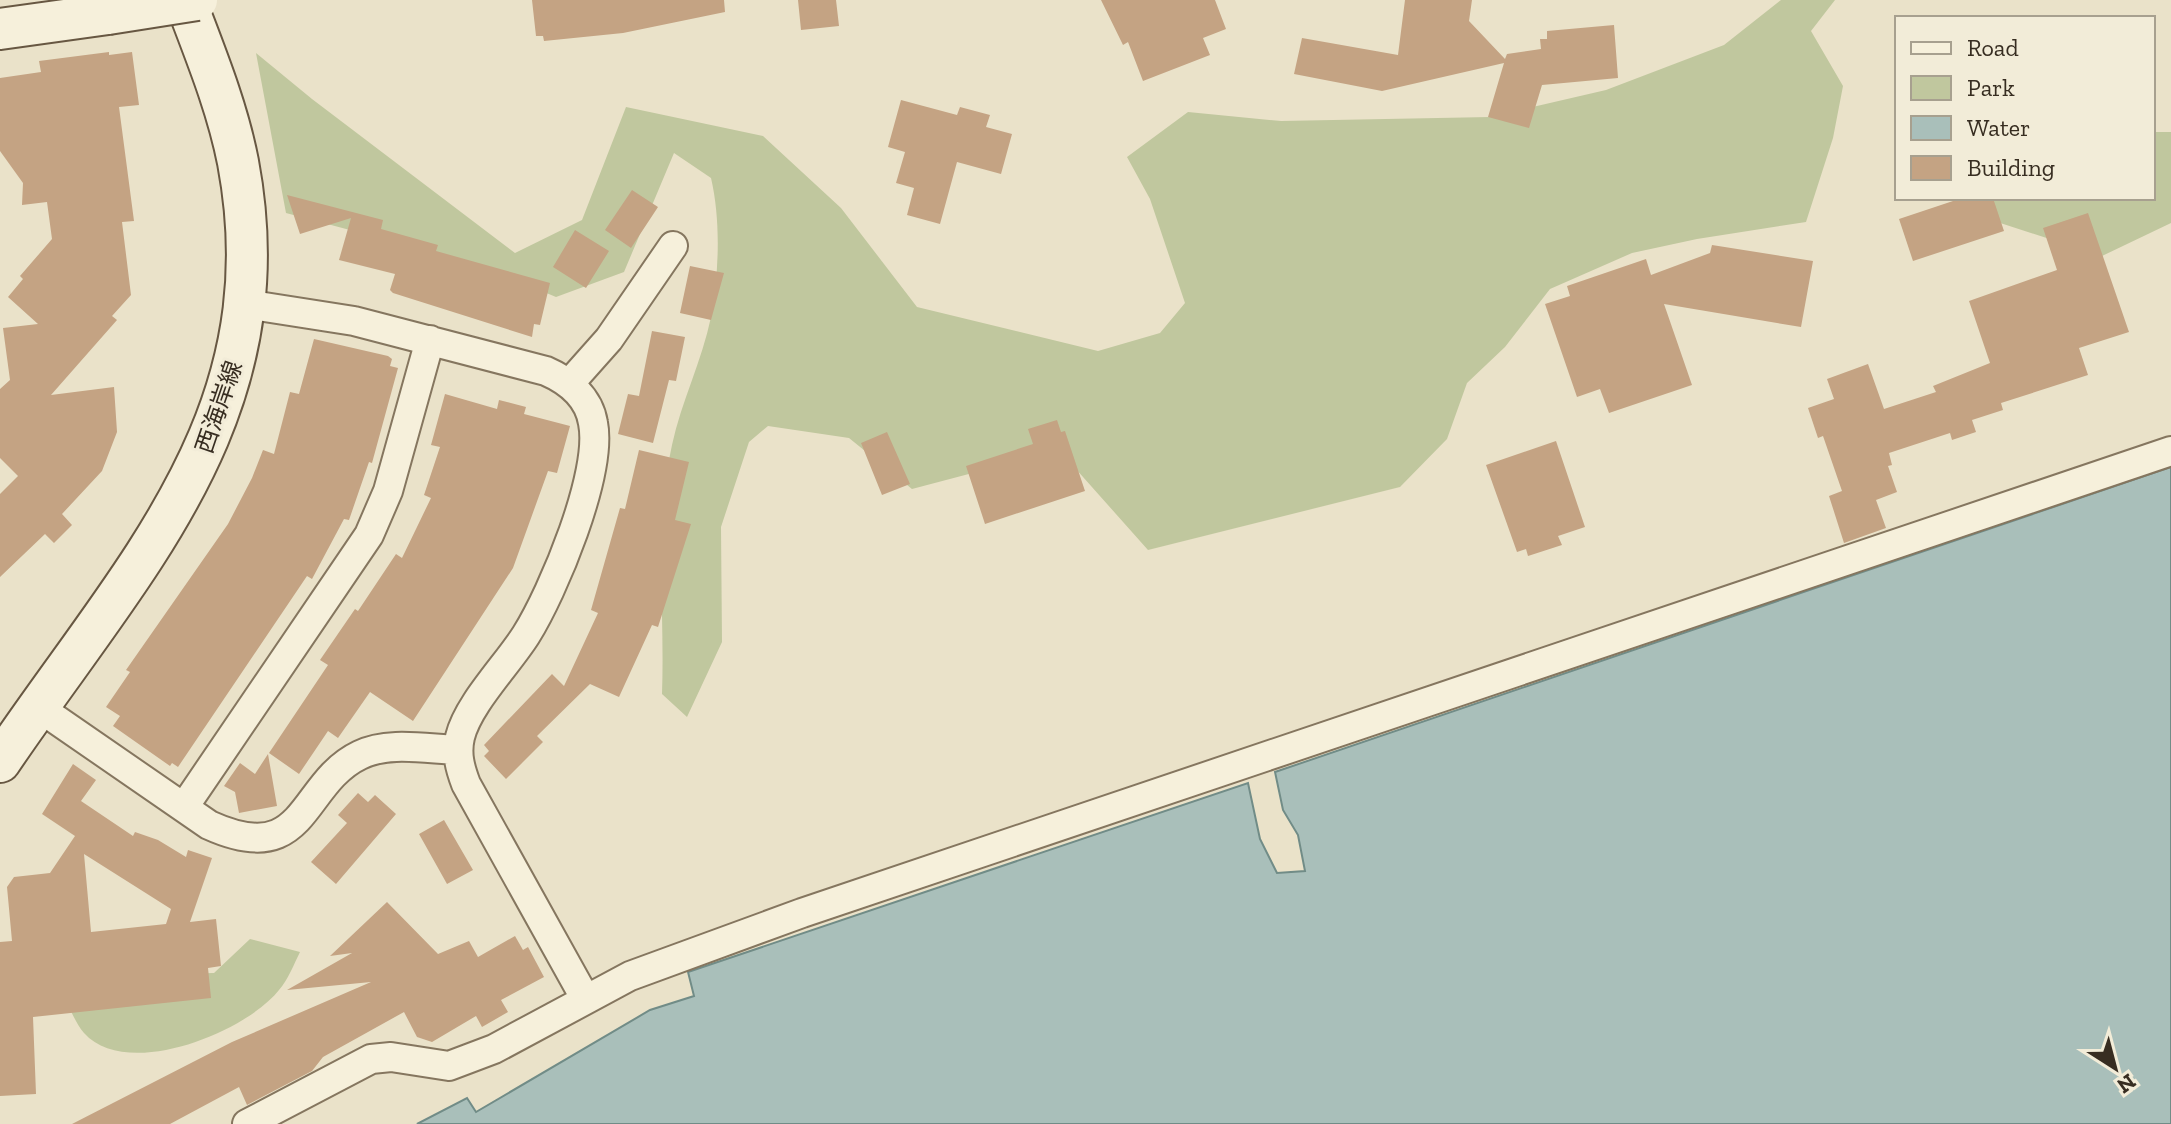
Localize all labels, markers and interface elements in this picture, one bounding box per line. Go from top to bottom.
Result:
legend [1895,16,2155,200]
text: Road [1967,33,2019,62]
text: Park [1967,73,2015,102]
text: Water [1967,113,2030,142]
text: Building [1967,153,2055,182]
street label: 西海岸線 [189,357,248,457]
north arrow [2075,1028,2155,1108]
text: N [2112,1068,2141,1100]

